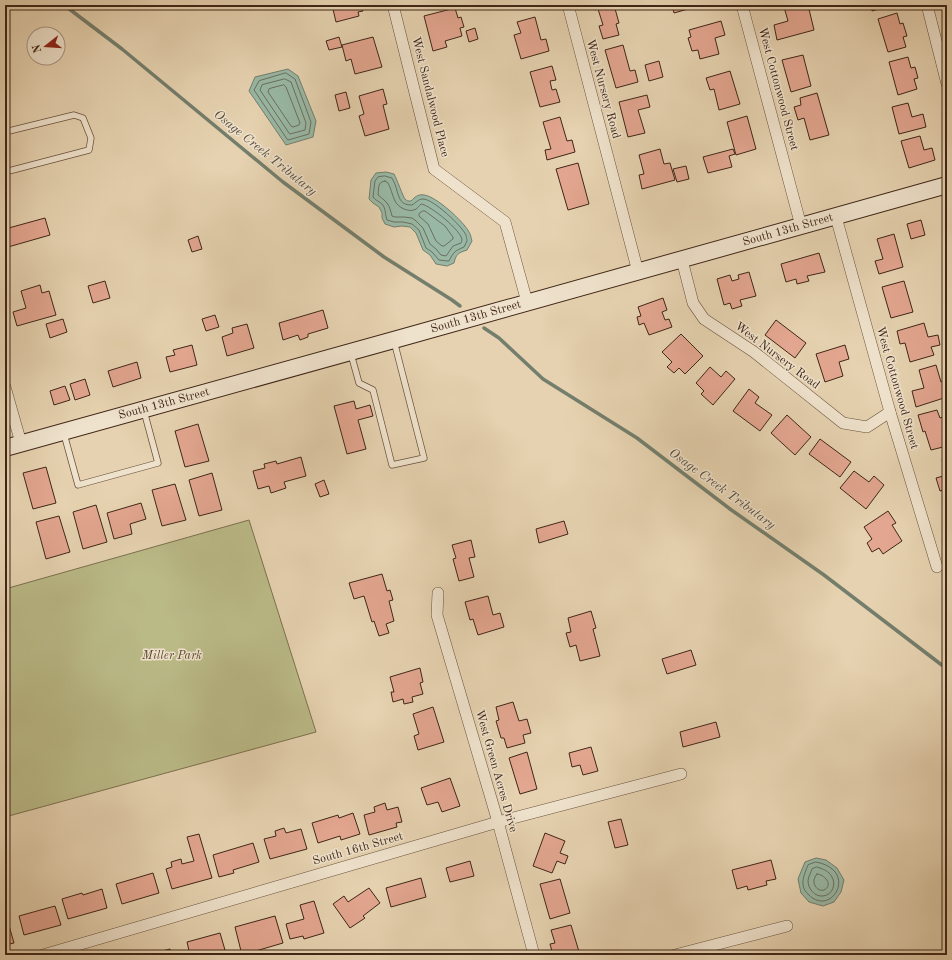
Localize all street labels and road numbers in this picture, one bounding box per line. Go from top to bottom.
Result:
street label: West Cottonwood Street [756,26,800,152]
street label: West Sandalwood Place [409,36,451,159]
street label: West Nursery Road [584,38,622,140]
street label: South 13th Street [741,211,835,249]
street label: South 13th Street [429,298,523,336]
street label: West Nursery Road [732,320,822,392]
street label: West Cottonwood Street [874,325,920,451]
street label: South 13th Street [117,386,211,422]
street label: West Green Acres Drive [473,708,519,834]
street label: South 16th Street [311,830,405,868]

